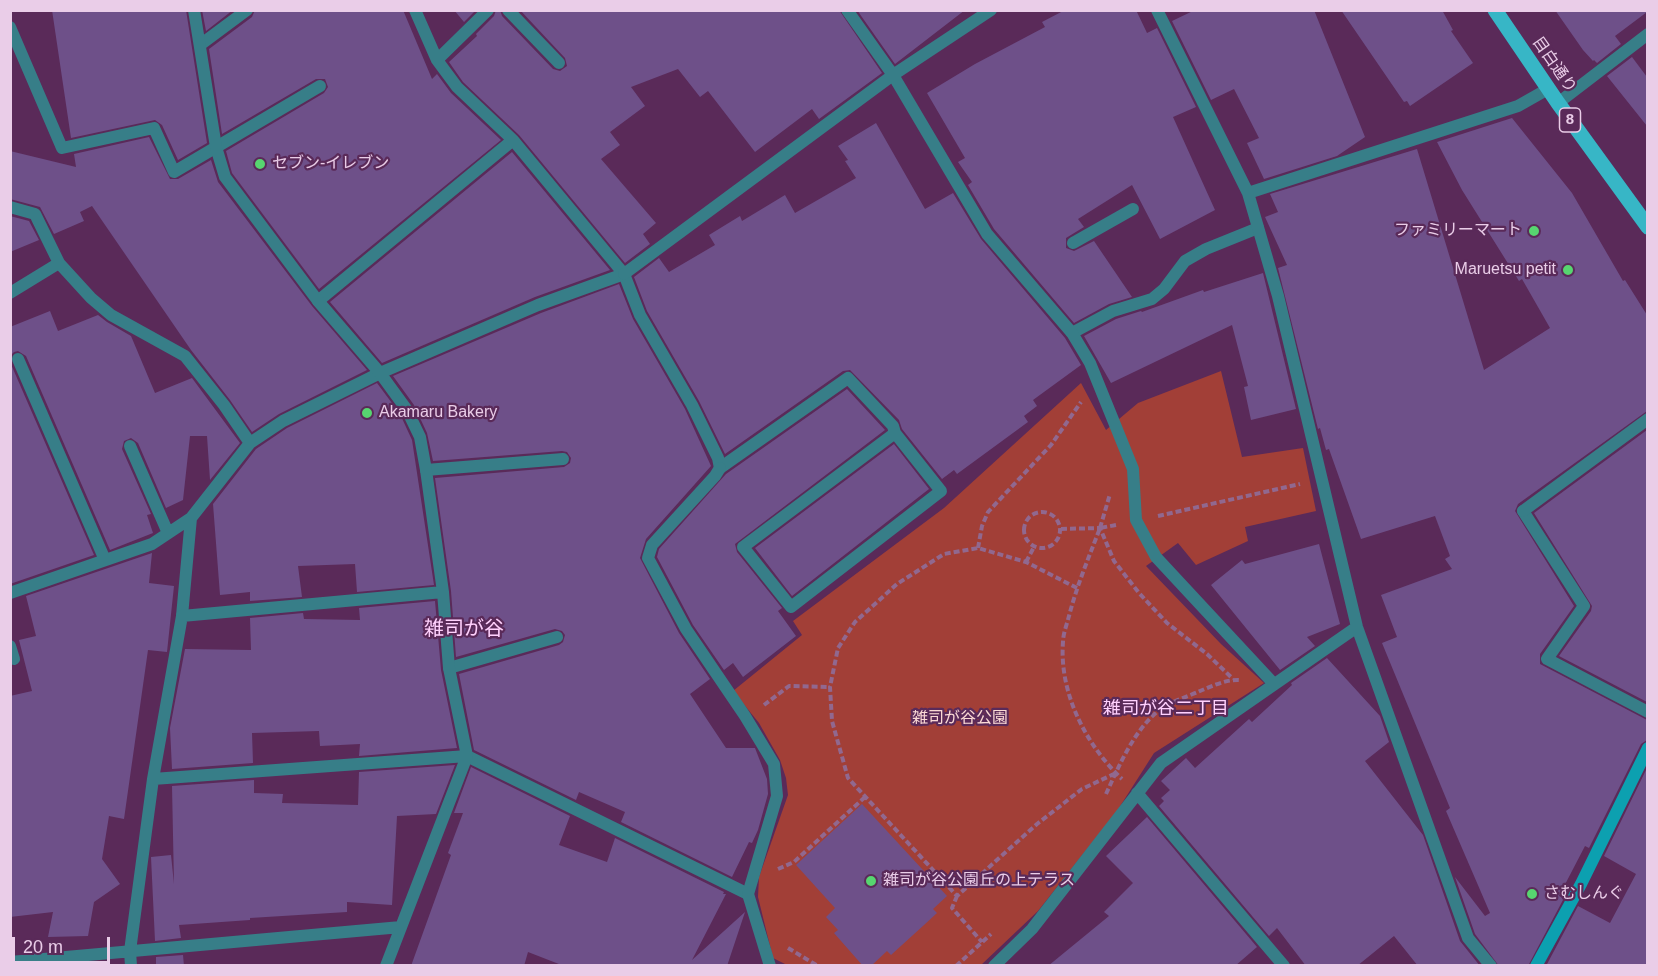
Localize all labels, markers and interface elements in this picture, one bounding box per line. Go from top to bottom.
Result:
street label: 目白通り [1528,33,1580,97]
road number: 8 [1560,108,1580,132]
place label: セブン-イレブン [272,154,389,174]
marker: セブン-イレブン [253,157,267,171]
place label: ファミリーマート [1394,221,1522,241]
marker: ファミリーマート [1527,224,1541,238]
place label: Maruetsu petit [1455,260,1556,280]
marker: Maruetsu petit [1561,263,1575,277]
place label: Akamaru Bakery [379,403,497,423]
marker: Akamaru Bakery [360,406,374,420]
district label: 雑司が谷 [424,617,504,641]
district label: 雑司が谷二丁目 [1103,698,1229,720]
park label: 雑司が谷公園 [912,709,1008,729]
place label: 雑司が谷公園丘の上テラス [883,871,1075,891]
marker: 雑司が谷公園丘の上テラス [864,874,878,888]
place label: さむしんぐ [1544,884,1624,904]
marker: さむしんぐ [1525,887,1539,901]
scale bar [15,925,112,963]
text: 20 m [23,937,63,957]

